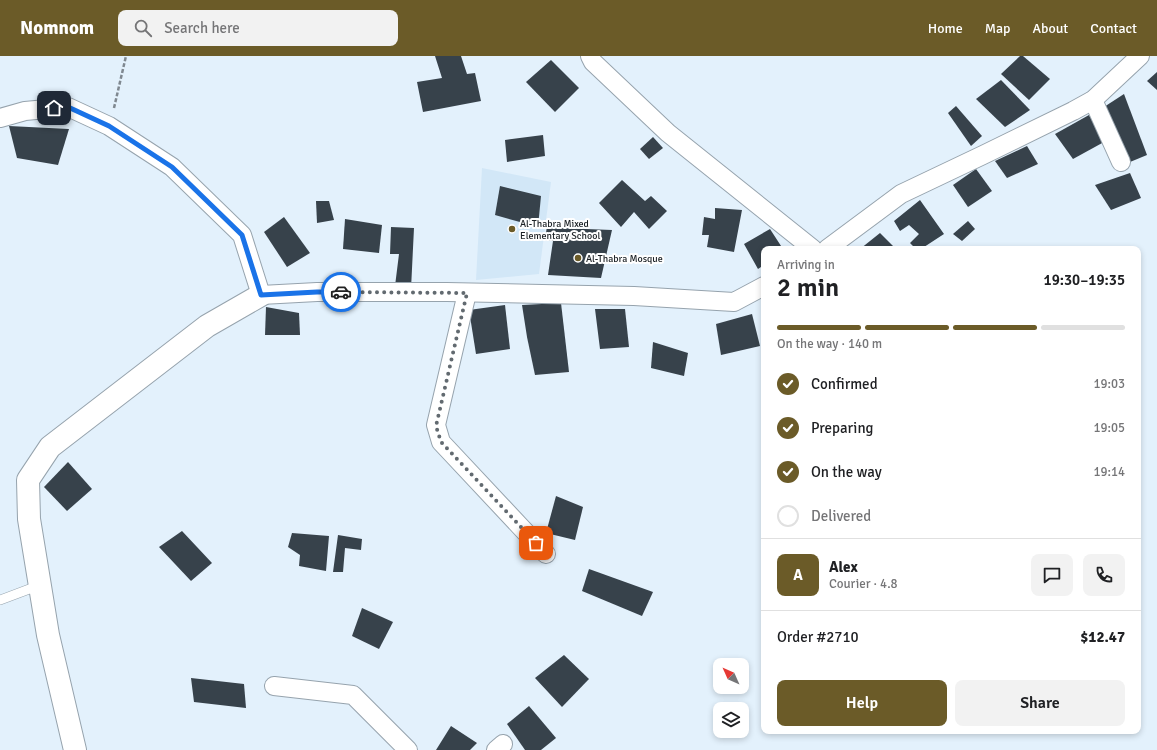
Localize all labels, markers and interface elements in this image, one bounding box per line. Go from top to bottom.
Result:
search box [118,10,398,46]
text: Nomnom [20,16,94,40]
icon: search [132,17,154,39]
text: Search here [164,19,240,37]
text: Home [928,20,963,37]
text: Map [985,20,1010,37]
text: About [1032,20,1068,37]
text: Contact [1090,20,1137,37]
pin [37,91,71,125]
icon: home [43,97,65,119]
place label: Al-Thabra Mixed Elementary School [520,218,600,242]
marker: Al-Thabra Mixed Elementary School [507,224,517,234]
marker: Al-Thabra Mosque [573,253,583,263]
place label: Al-Thabra Mosque [586,253,663,265]
text: Arriving in [777,257,835,273]
text: 19:30–19:35 [1044,271,1125,289]
courier [321,272,361,312]
text: 2 min [777,272,839,304]
icon: car [330,281,352,303]
text: On the way · 140 m [777,336,882,352]
icon: check [777,373,799,395]
text: Confirmed [811,375,878,393]
text: 19:03 [1093,376,1125,392]
icon: check [777,417,799,439]
text: Preparing [811,419,874,437]
text: 19:05 [1093,420,1125,436]
icon: check [777,461,799,483]
text: On the way [811,463,882,481]
text: 19:14 [1093,464,1125,480]
text: Delivered [811,507,871,525]
pin [519,526,553,560]
icon: bag [525,532,547,554]
button: chat [1031,554,1073,596]
button: phone [1083,554,1125,596]
text: Alex [829,558,858,576]
text: A [793,566,803,584]
text: Courier · 4.8 [829,576,898,592]
text: Order #2710 [777,628,859,646]
text: $12.47 [1080,628,1125,646]
north arrow [713,658,749,694]
map controls [713,658,749,738]
button: Help [777,680,947,726]
button: Share [955,680,1125,726]
button: layers [713,702,749,738]

